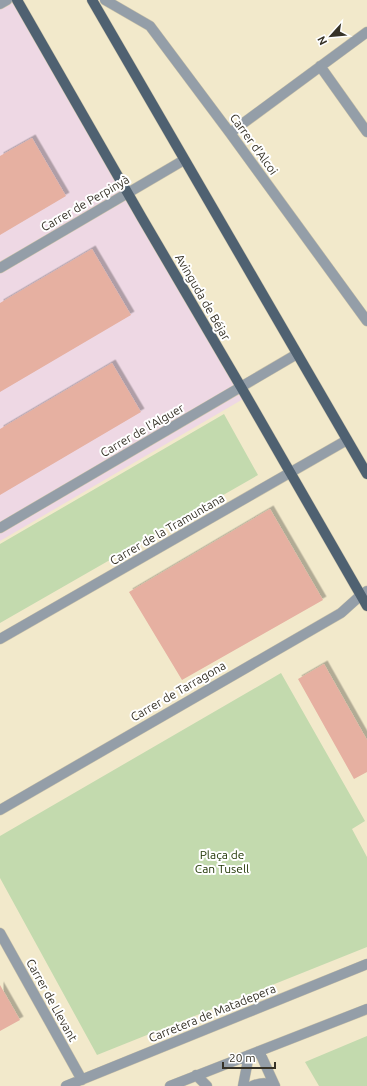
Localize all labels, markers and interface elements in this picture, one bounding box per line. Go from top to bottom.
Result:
north arrow [311,16,351,56]
text: N [315,34,329,47]
street label: Carrer d'Alcoi [228,111,280,177]
street label: Carrer de Perpinyà [39,172,131,234]
street label: Avinguda de Béjar [173,252,233,343]
street label: Carrer de l'Alguer [98,401,186,459]
street label: Carrer de la Tramuntana [107,491,227,567]
street label: Carrer de Tarragona [128,658,228,724]
park label: Plaça de Can Tusell [195,848,249,875]
street label: Carrer de Llevant [24,956,80,1044]
street label: Carretera de Matadepera [147,982,277,1044]
scale bar [223,1044,275,1070]
text: 20 m [229,1051,256,1064]

